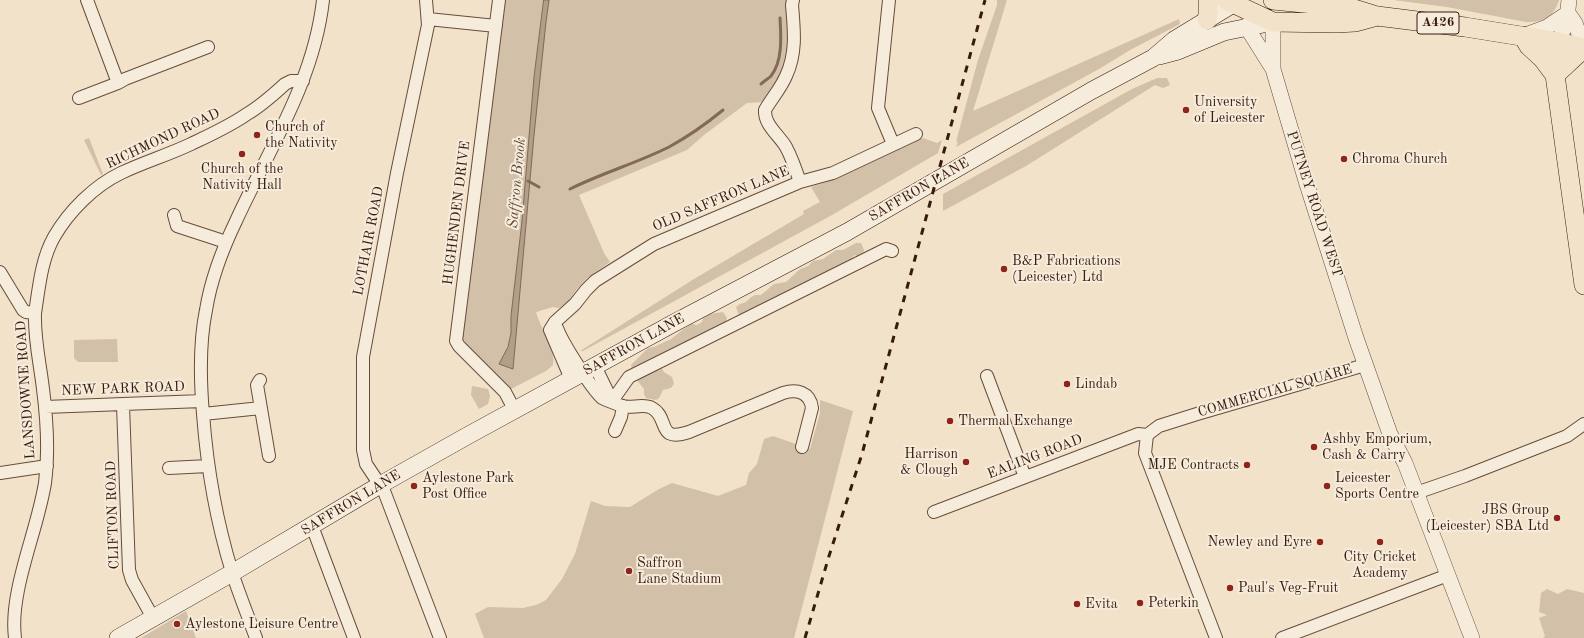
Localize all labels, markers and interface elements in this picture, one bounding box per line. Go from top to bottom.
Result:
road number: A426 [1417,12,1459,34]
place label: University of Leicester [1194,94,1265,126]
street label: RICHMOND ROAD [103,105,223,173]
marker: University of Leicester [1181,105,1191,115]
place label: Church of the Nativity [265,119,338,152]
street label: PUTNEY ROAD WEST [1282,129,1346,279]
marker: Church of the Nativity [252,130,262,140]
water label: Saffron Brook [504,137,530,229]
street label: HUGHENDEN DRIVE [440,140,474,286]
marker: Church of the Nativity Hall [237,149,247,159]
place label: Chroma Church [1352,151,1448,167]
street label: SAFFRON LANE [866,154,972,226]
marker: Chroma Church [1339,154,1349,164]
place label: Church of the Nativity Hall [201,161,283,194]
street label: OLD SAFFRON LANE [650,163,792,235]
street label: LOTHAIR ROAD [350,185,388,297]
place label: B&P Fabrications (Leicester) Ltd [1012,253,1121,286]
marker: B&P Fabrications (Leicester) Ltd [999,264,1009,274]
street label: SAFFRON LANE [581,310,687,380]
street label: LANSDOWNE ROAD [13,320,39,460]
street label: COMMERCIAL SQUARE [1196,361,1354,421]
place label: Lindab [1075,376,1117,392]
street label: NEW PARK ROAD [61,378,185,400]
marker: Lindab [1062,379,1072,389]
place label: Thermal Exchange [958,413,1072,429]
marker: Thermal Exchange [945,416,955,426]
street label: EALING ROAD [985,431,1085,483]
place label: Ashby Emporium, Cash & Carry [1322,431,1432,464]
marker: Ashby Emporium, Cash & Carry [1309,442,1319,452]
place label: Harrison & Clough [900,446,958,478]
marker: Harrison & Clough [961,457,971,467]
place label: MJE Contracts [1148,457,1239,473]
street label: CLIFTON ROAD [103,460,123,570]
marker: MJE Contracts [1242,460,1252,470]
street label: SAFFRON LANE [298,467,404,539]
place label: Aylestone Park Post Office [422,470,514,502]
place label: Leicester Sports Centre [1335,470,1419,502]
marker: Aylestone Park Post Office [409,481,419,491]
marker: Leicester Sports Centre [1322,481,1332,491]
place label: JBS Group (Leicester) SBA Ltd [1425,502,1549,534]
marker: JBS Group (Leicester) SBA Ltd [1552,513,1562,523]
place label: Newley and Eyre [1207,534,1312,550]
marker: Newley and Eyre [1315,537,1325,547]
marker: City Cricket Academy [1375,537,1385,547]
place label: City Cricket Academy [1343,549,1417,582]
place label: Saffron Lane Stadium [637,555,721,588]
marker: Saffron Lane Stadium [624,566,634,576]
place label: Paul's Veg-Fruit [1238,580,1338,596]
marker: Paul's Veg-Fruit [1225,583,1235,593]
place label: Peterkin [1148,595,1199,611]
place label: Evita [1085,596,1118,612]
marker: Peterkin [1135,598,1145,608]
marker: Evita [1072,599,1082,609]
place label: Aylestone Leisure Centre [185,616,338,632]
marker: Aylestone Leisure Centre [172,619,182,629]

